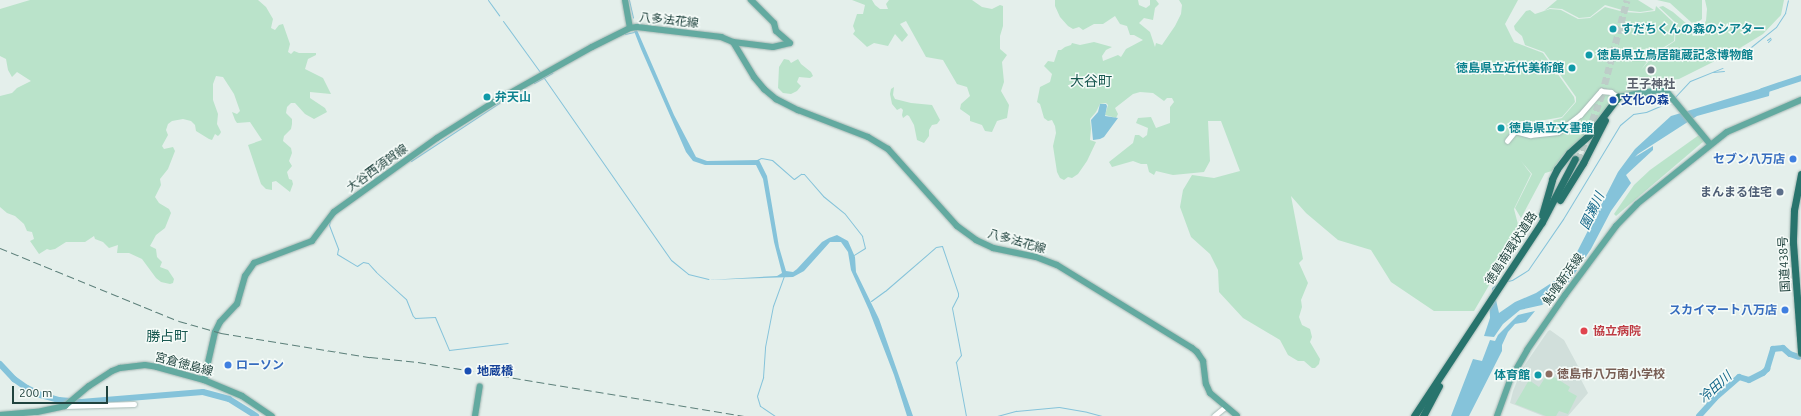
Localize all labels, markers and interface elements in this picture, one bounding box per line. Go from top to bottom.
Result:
street label: 八多法花線 [638,10,700,30]
place label: すだちくんの森のシアター [1621,22,1765,36]
marker: すだちくんの森のシアター [1608,24,1618,34]
place label: 徳島県立鳥居龍蔵記念博物館 [1597,48,1753,62]
marker: 徳島県立鳥居龍蔵記念博物館 [1584,50,1594,60]
place label: 徳島県立近代美術館 [1456,61,1564,75]
marker: 徳島県立近代美術館 [1567,63,1577,73]
marker: 王子神社 [1646,65,1656,75]
district label: 大谷町 [1070,73,1112,89]
place label: 王子神社 [1627,77,1675,91]
place label: 弁天山 [495,90,531,104]
marker: 弁天山 [482,92,492,102]
place label: 文化の森 [1621,93,1669,107]
marker: 文化の森 [1608,95,1618,105]
place label: 徳島県立文書館 [1509,121,1593,135]
marker: 徳島県立文書館 [1496,123,1506,133]
street label: 大谷西須賀線 [344,141,410,195]
place label: セブン八万店 [1713,152,1785,166]
marker: セブン八万店 [1788,154,1798,164]
place label: まんまる住宅 [1700,185,1772,199]
marker: まんまる住宅 [1775,187,1785,197]
water label: 園瀬川 [1577,190,1607,232]
street label: 徳島南環状道路 [1482,209,1540,287]
street label: 八多法花線 [986,226,1048,256]
street label: 国道438号 [1775,236,1793,292]
street label: 鮎喰新浜線 [1540,250,1586,308]
place label: スカイマート八万店 [1669,303,1777,317]
marker: スカイマート八万店 [1780,305,1790,315]
place label: 協立病院 [1593,324,1641,338]
marker: 協立病院 [1578,325,1590,337]
district label: 勝占町 [146,328,188,344]
street label: 宮倉徳島線 [153,349,215,379]
place label: ローソン [236,358,284,372]
marker: ローソン [223,360,233,370]
place label: 地蔵橋 [477,364,513,378]
marker: 地蔵橋 [462,365,474,377]
place label: 徳島市八万南小学校 [1557,367,1665,381]
place label: 体育館 [1494,368,1530,382]
water label: 冷田川 [1695,368,1735,406]
marker: 徳島市八万南小学校 [1544,369,1554,379]
marker: 体育館 [1533,370,1543,380]
scale bar [14,378,110,404]
text: 200 m [19,386,52,399]

